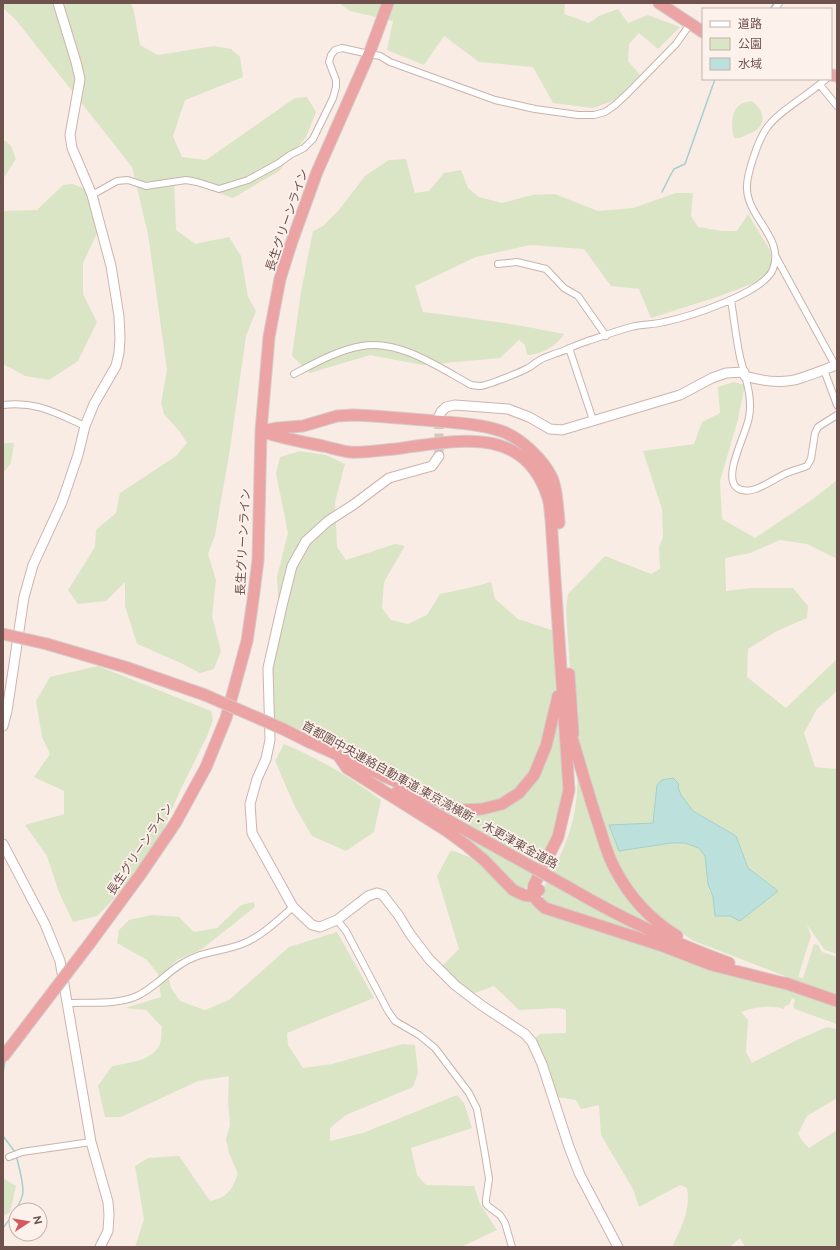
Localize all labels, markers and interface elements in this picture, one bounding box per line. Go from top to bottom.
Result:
legend [702,8,832,80]
text: 道路 [738,17,762,31]
text: 公園 [738,37,762,51]
text: 水域 [738,57,762,71]
street label: 長生グリーンライン [263,167,311,273]
street label: 長生グリーンライン [233,488,253,596]
street label: 首都圏中央連絡自動車道;東京湾横断・木更津東金道路 [300,718,560,872]
street label: 長生グリーンライン [104,801,176,897]
north arrow [8,1202,48,1242]
text: N [30,1215,45,1225]

